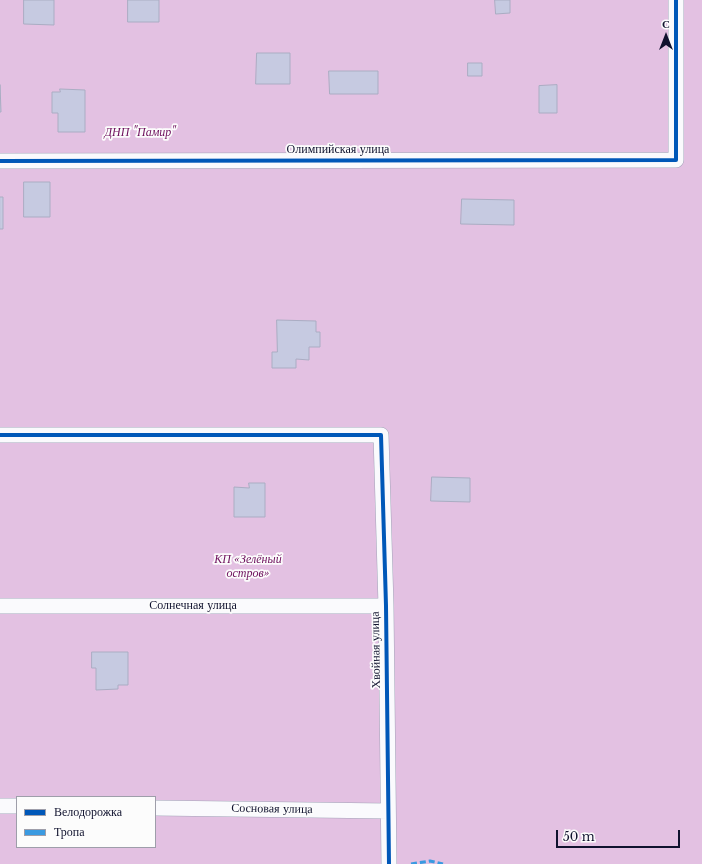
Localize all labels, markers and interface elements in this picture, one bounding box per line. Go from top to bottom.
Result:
north arrow [646,16,686,56]
text: С [662,17,670,31]
park label: ДНП "Памир" [104,126,176,140]
street label: Олимпийская улица [287,143,389,157]
park label: КП «Зелёный остров» [214,553,282,581]
street label: Солнечная улица [149,599,237,613]
street label: Хвойная улица [368,611,384,689]
legend [16,796,156,848]
street label: Сосновая улица [231,801,313,817]
text: Велодорожка [54,804,122,819]
scale bar [558,822,682,848]
text: Тропа [54,824,85,839]
text: 50 m [563,829,595,844]

